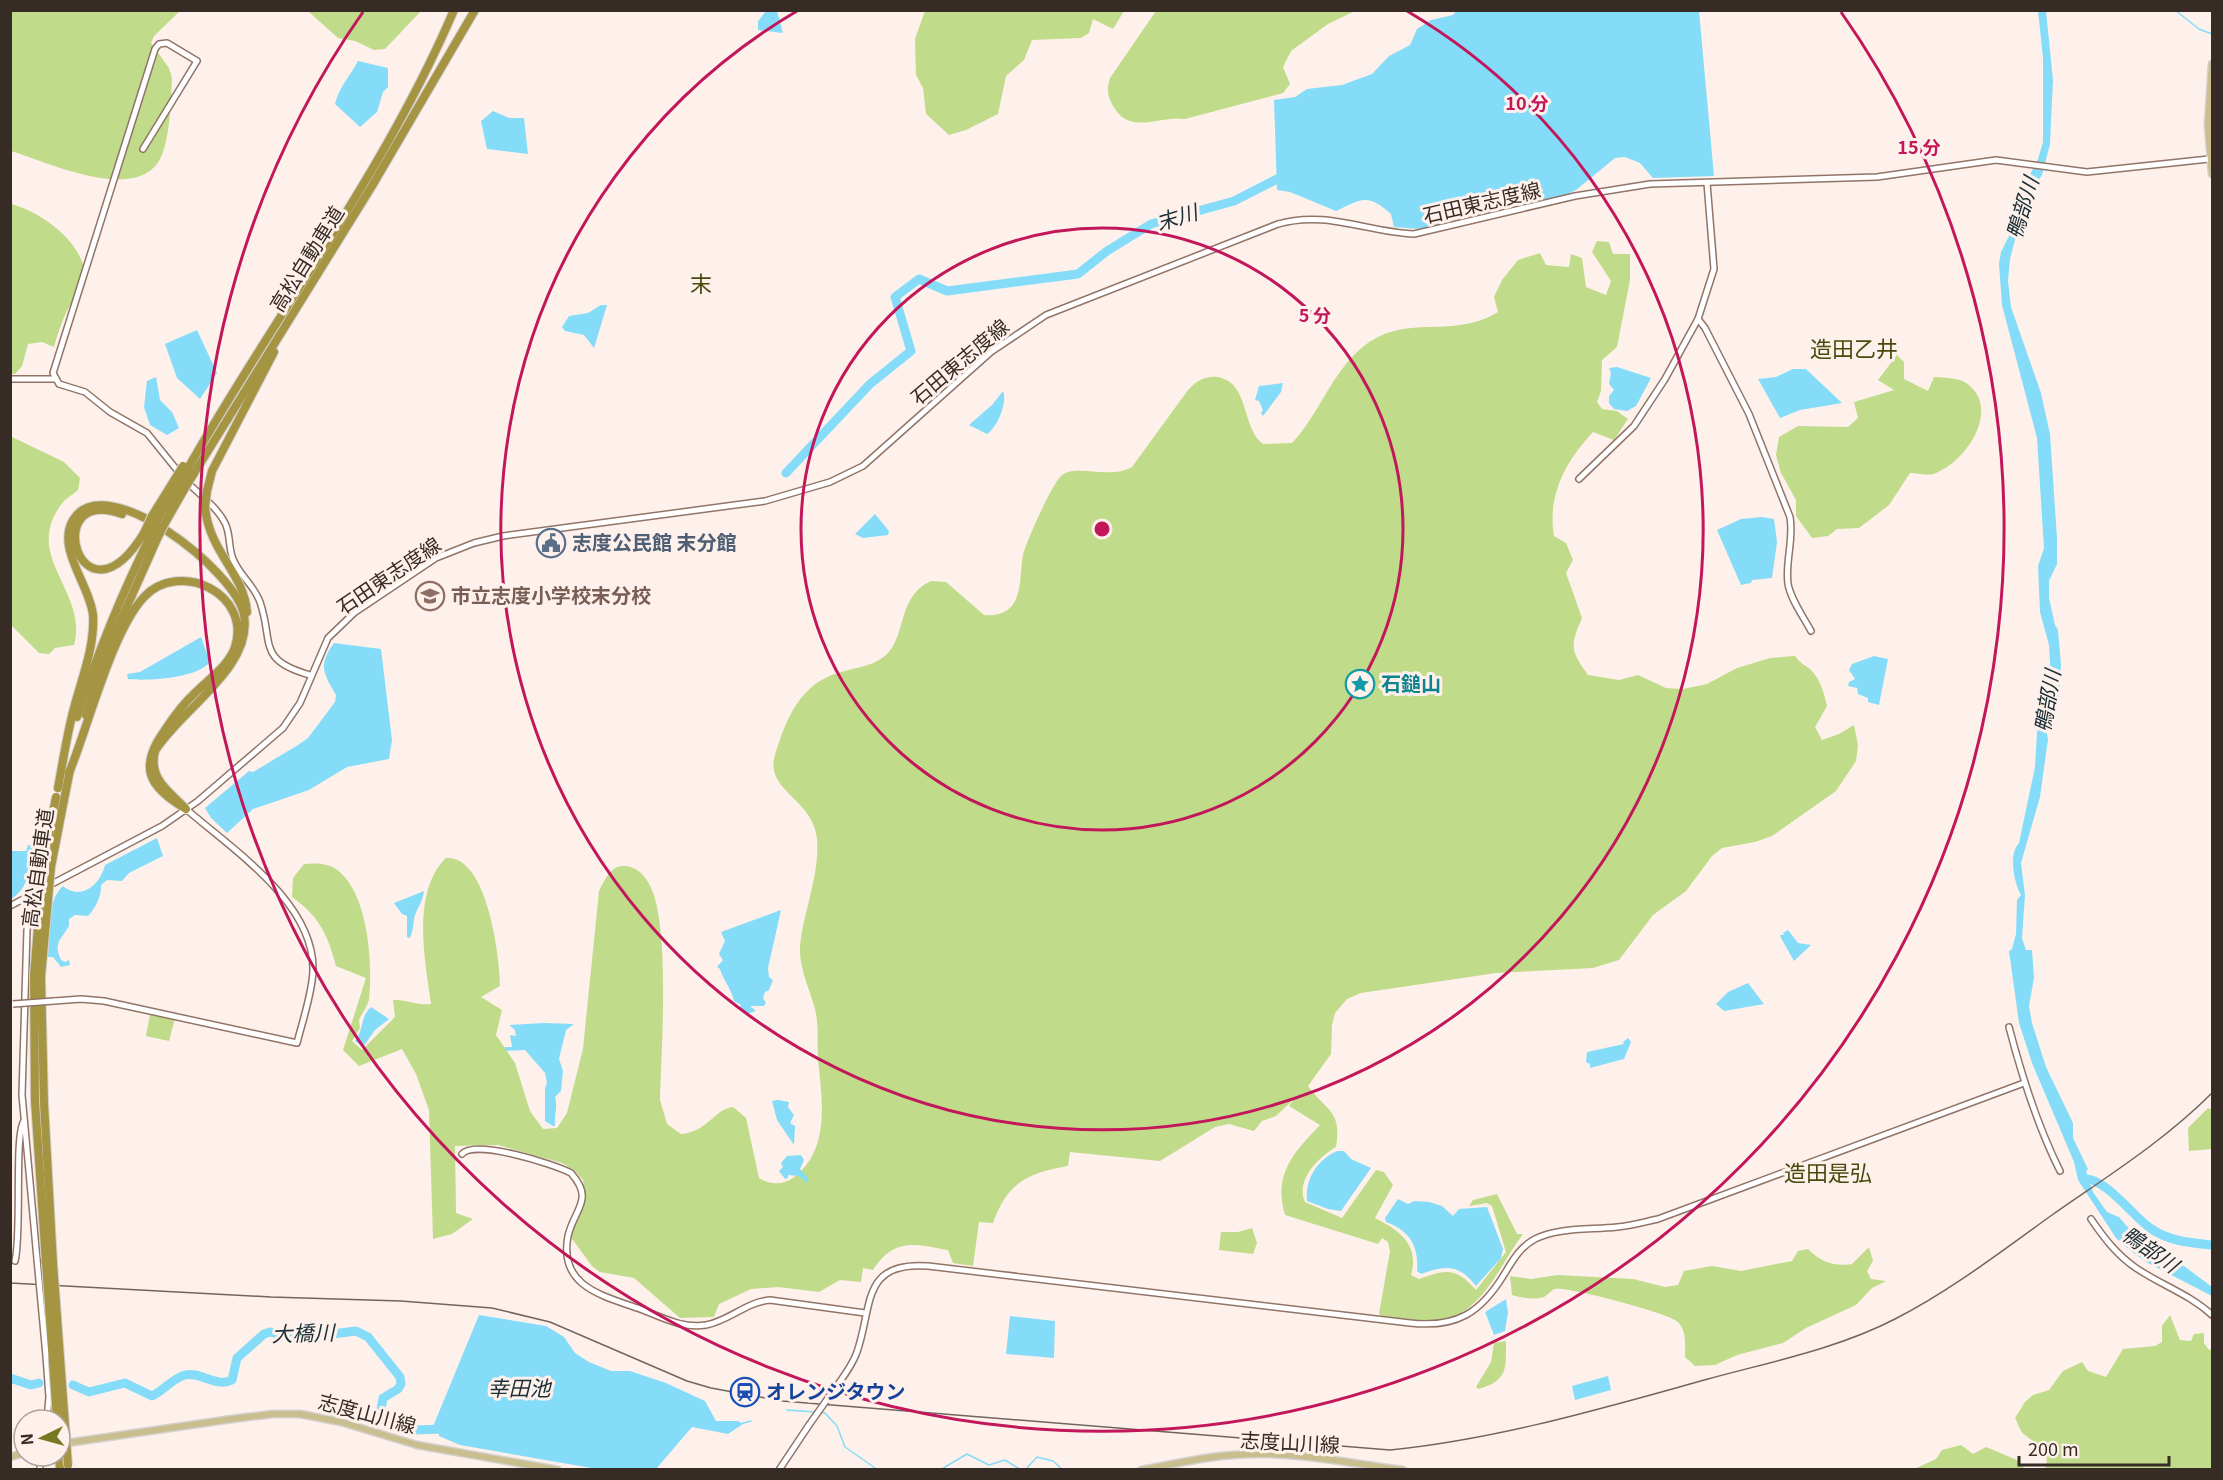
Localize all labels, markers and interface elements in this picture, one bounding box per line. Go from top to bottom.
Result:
text: 10 分 [1505,89,1549,115]
text: 15 分 [1897,133,1941,159]
water label: 鴨部川 [1998,171,2045,242]
street label: 石田東志度線 [1420,174,1543,229]
water label: 末川 [1152,195,1203,237]
street label: 高松自動車道 [262,200,350,317]
district label: 末 [690,266,712,298]
text: 5 分 [1299,301,1331,327]
street label: 石田東志度線 [904,311,1014,411]
district label: 造田乙井 [1810,331,1898,363]
centre of rings [1092,519,1112,539]
public building icon: 志度公民館 末分館 [535,527,567,559]
place label: 志度公民館 末分館 [572,527,737,556]
street label: 石田東志度線 [330,529,446,620]
school or university icon: 市立志度小学校末分校 [414,580,446,612]
place label: 市立志度小学校末分校 [451,580,651,609]
water label: 鴨部川 [2026,665,2067,734]
place icon: 石鎚山 [1344,668,1376,700]
place label: 石鎚山 [1381,668,1441,697]
street label: 高松自動車道 [14,806,59,929]
district label: 造田是弘 [1784,1155,1872,1187]
water label: 鴨部川 [2117,1218,2187,1280]
water label: 大橋川 [271,1316,337,1348]
water label: 幸田池 [488,1372,552,1402]
station icon: オレンジタウン [729,1376,761,1408]
place label: オレンジタウン [766,1376,906,1405]
street label: 志度山川線 [315,1386,419,1439]
north arrow [12,1408,72,1468]
street label: 志度山川線 [1239,1424,1341,1459]
scale bar [2019,1429,2169,1467]
text: N [14,1432,39,1446]
text: 200 m [2028,1435,2079,1461]

